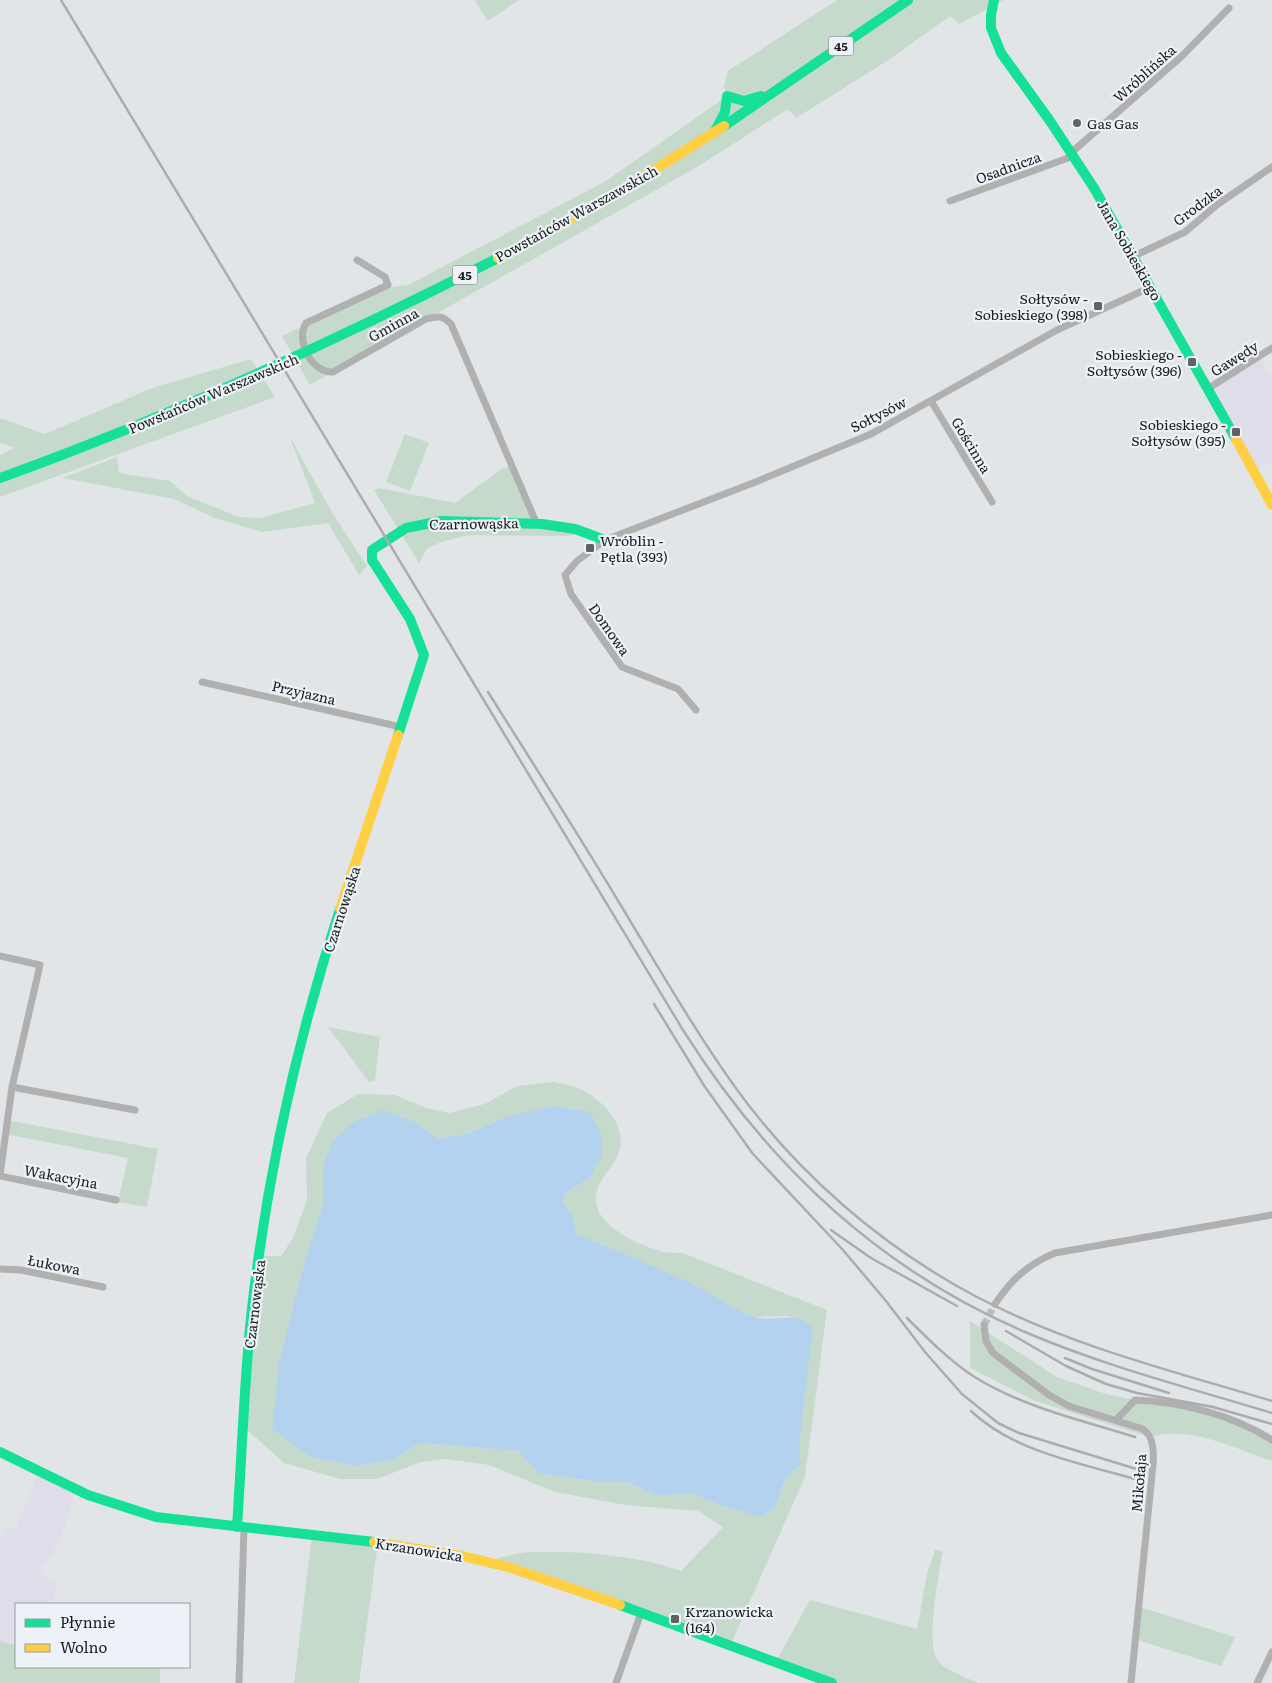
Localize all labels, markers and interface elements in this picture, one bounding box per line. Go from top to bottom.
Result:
road number: 45 [828,36,854,56]
street label: Wróblińska [1108,39,1180,107]
place label: Gas Gas [1087,113,1138,133]
marker: Gas Gas [1071,117,1083,129]
street label: Osadnicza [973,146,1044,188]
street label: Powstańców Warszawskich [491,160,661,266]
street label: Grodzka [1168,180,1226,230]
street label: Jana Sobieskiego [1093,196,1167,304]
road number: 45 [452,266,478,284]
place label: Sołtysów - Sobieskiego (398) [974,288,1088,324]
marker: Sołtysów - Sobieskiego (398) [1092,300,1104,312]
street label: Gminna [364,302,422,346]
street label: Gawędy [1206,335,1262,380]
place label: Sobieskiego - Sołtysów (396) [1087,344,1182,380]
street label: Powstańców Warszawskich [125,348,301,438]
marker: Sobieskiego - Sołtysów (396) [1186,356,1198,368]
street label: Sołtysów [846,391,910,437]
street label: Gościnna [947,413,997,477]
place label: Sobieskiego - Sołtysów (395) [1131,414,1226,450]
marker: Sobieskiego - Sołtysów (395) [1230,426,1242,438]
street label: Czarnowąska [429,512,519,534]
place label: Wróblin - Pętla (393) [600,530,668,566]
marker: Wróblin - Pętla (393) [584,542,596,554]
street label: Domowa [585,599,636,660]
street label: Przyjazna [270,675,338,709]
street label: Czarnowąska [318,863,364,955]
street label: Wakacyjna [22,1159,100,1193]
street label: Łukowa [26,1249,83,1279]
street label: Czarnowąska [239,1258,269,1350]
street label: Mikołaja [1125,1452,1151,1513]
street label: Krzanowicka [374,1532,465,1566]
place label: Krzanowicka (164) [685,1601,774,1637]
legend [15,1603,190,1668]
text: Płynnie [60,1610,115,1633]
marker: Krzanowicka (164) [669,1613,681,1625]
text: Wolno [60,1635,107,1658]

